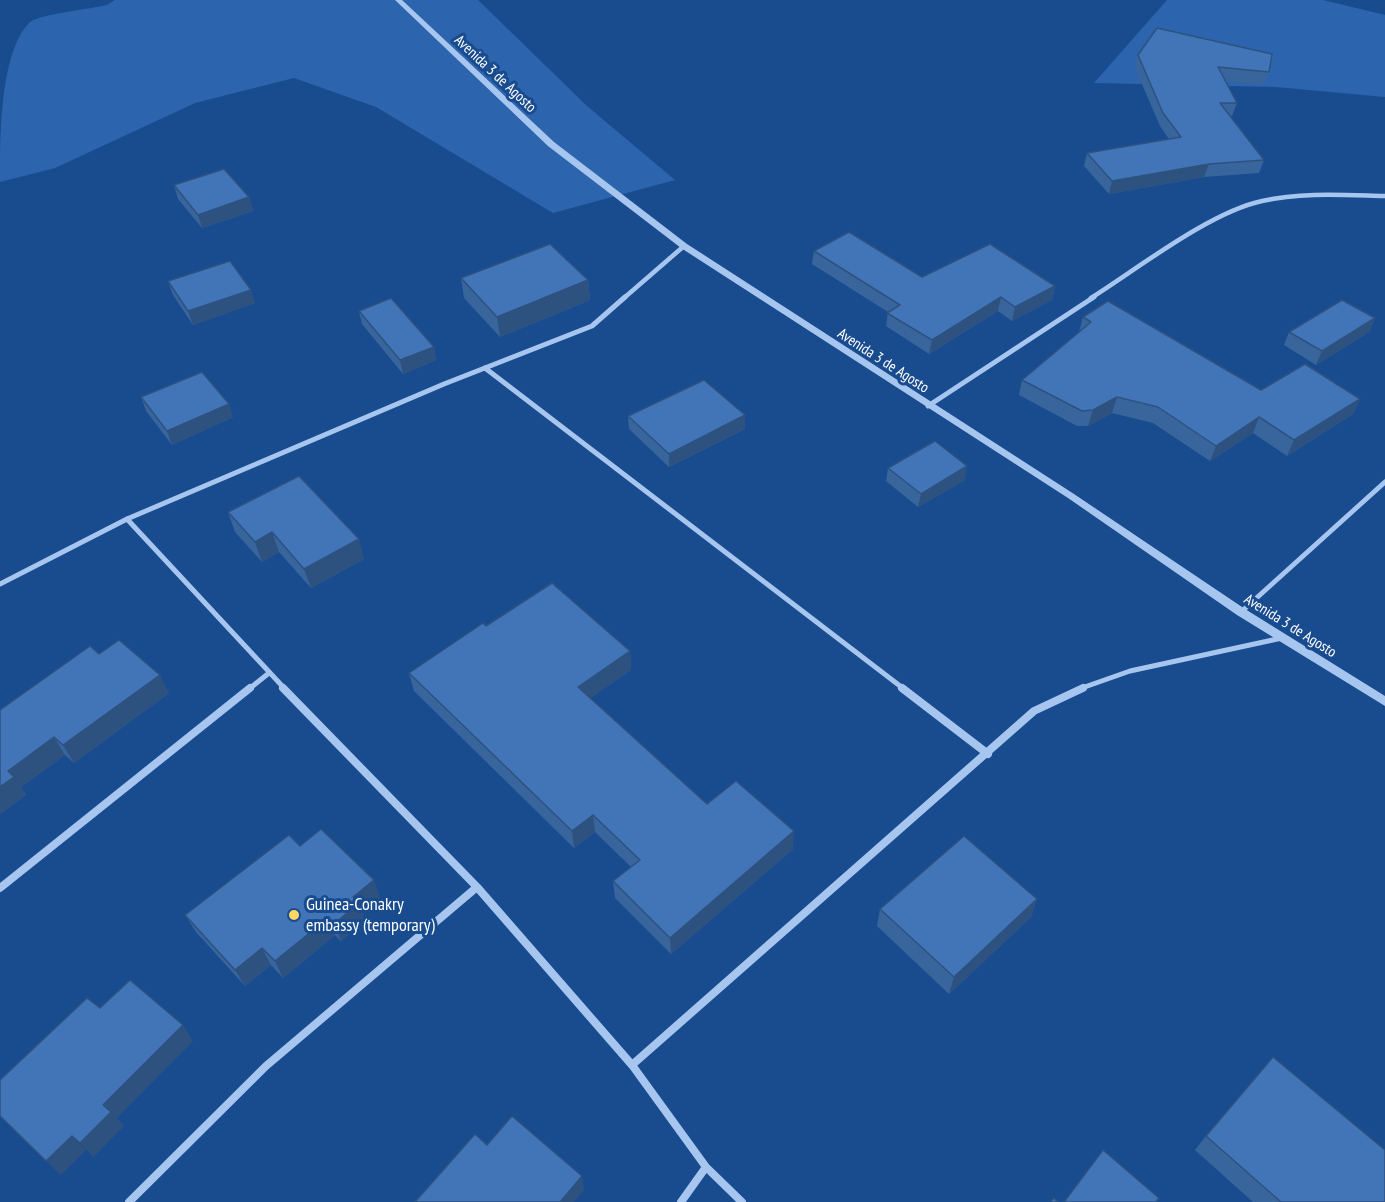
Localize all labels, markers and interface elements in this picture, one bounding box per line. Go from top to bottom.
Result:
street label: Avenida 3 de Agosto [450,31,540,117]
street label: Avenida 3 de Agosto [834,325,932,397]
street label: Avenida 3 de Agosto [1241,590,1339,662]
place label: Guinea-Conakry embassy (temporary) [306,894,435,936]
marker: Guinea-Conakry embassy (temporary) [287,908,301,922]

